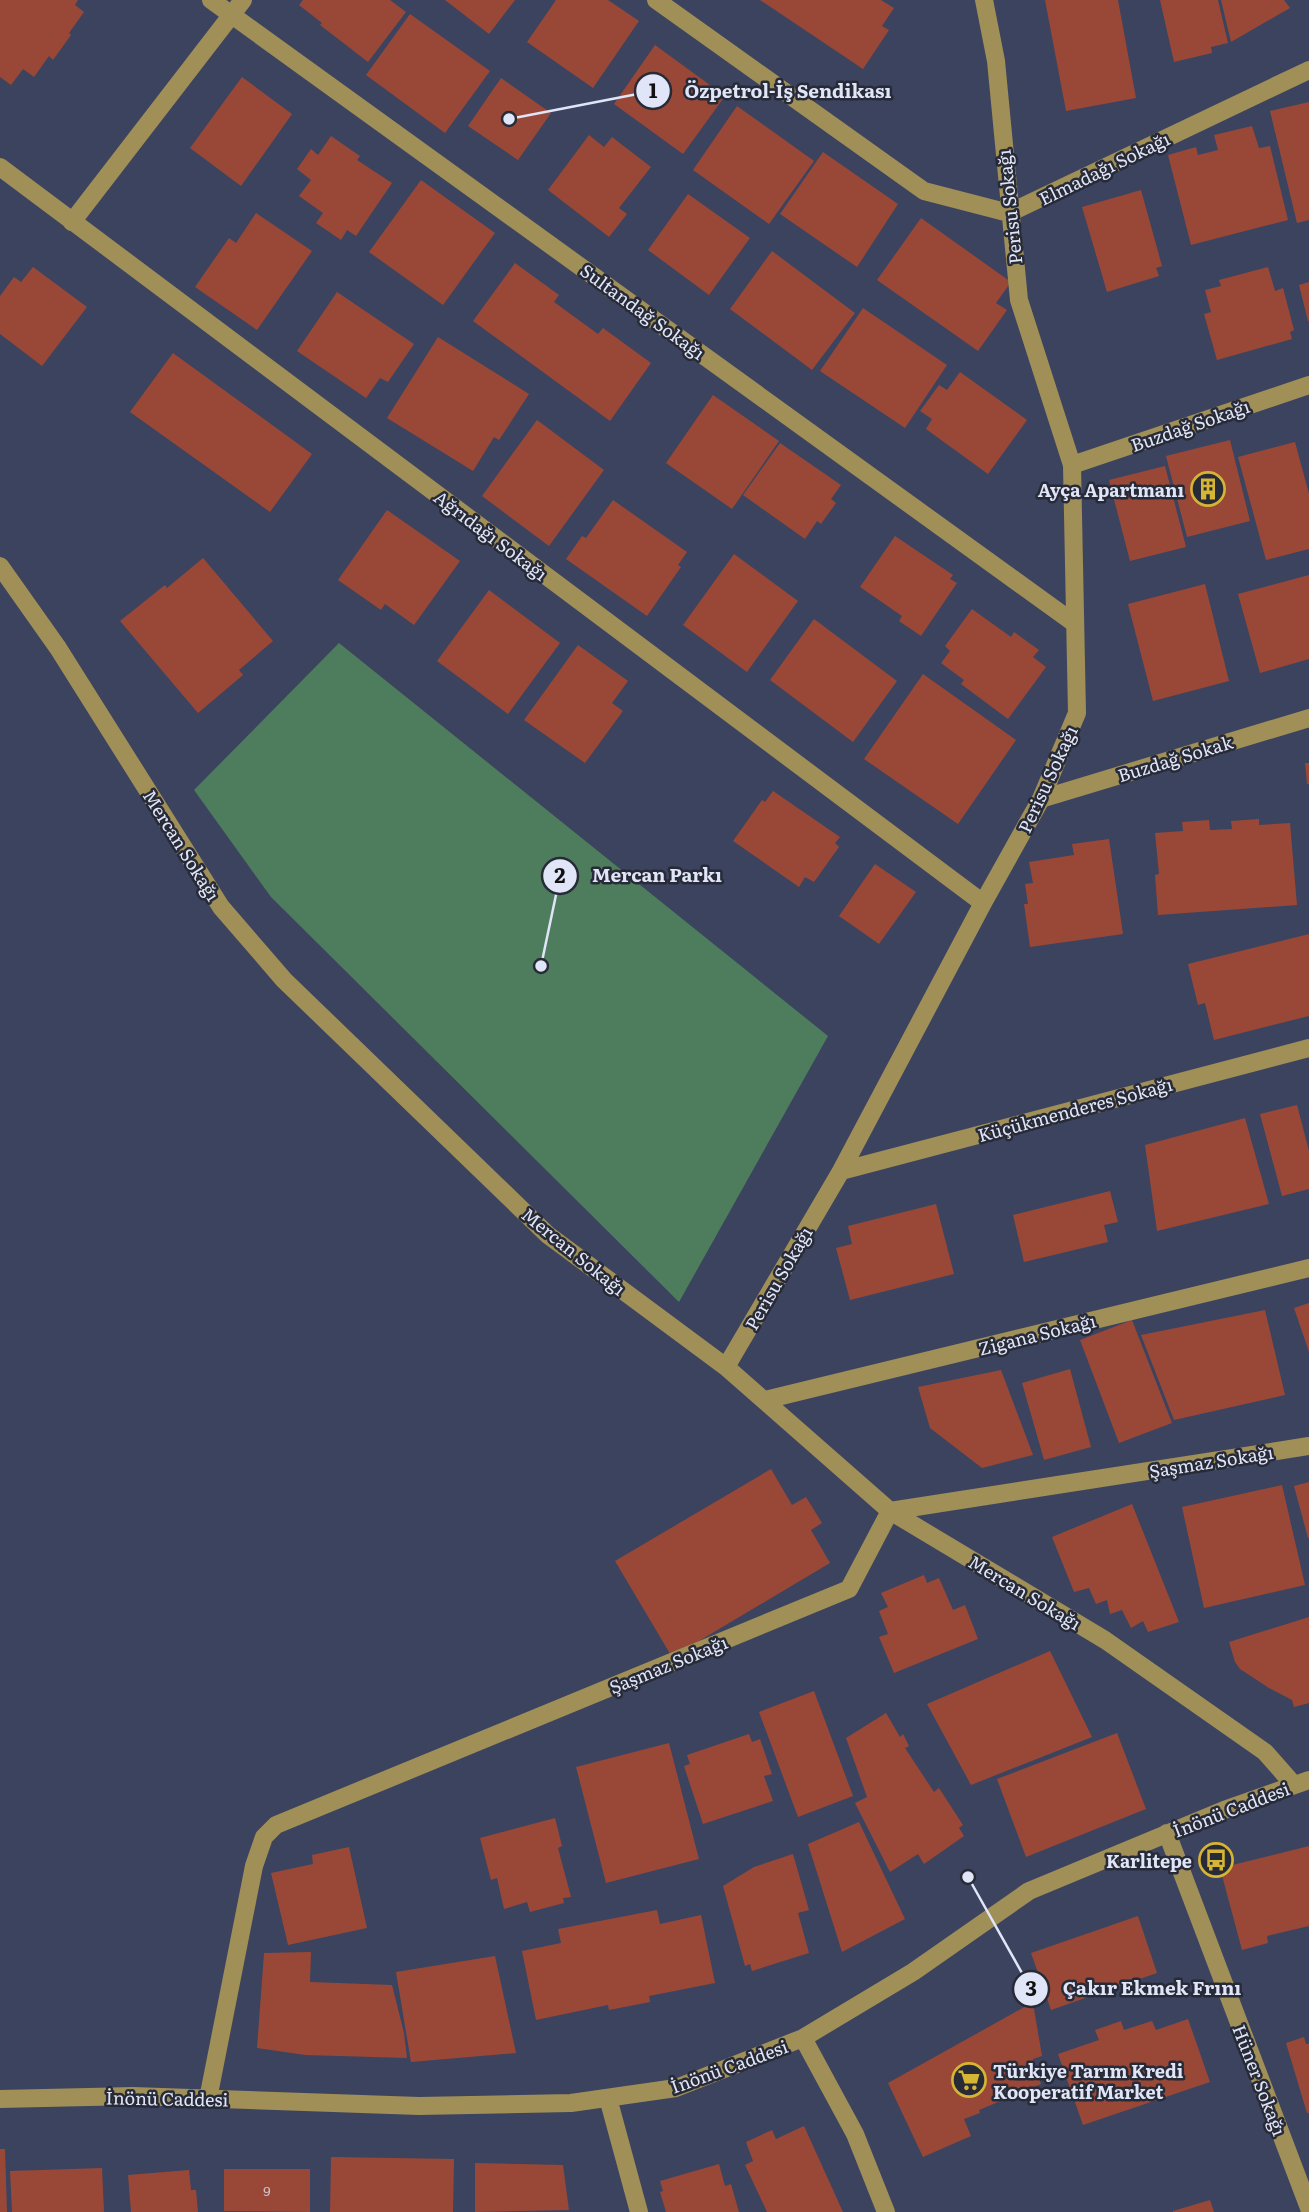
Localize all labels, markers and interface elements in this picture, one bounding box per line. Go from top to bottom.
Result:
callout: Özpetrol-İş Sendikası [636,71,906,111]
text: 1 [649,73,658,104]
text: Özpetrol-İş Sendikası [684,76,892,104]
street label: Elmadağı Sokağı [1034,125,1174,211]
street label: Perisu Sokağı [990,148,1028,266]
street label: Sultandağ Sokağı [575,256,711,366]
street label: Buzdağ Sokağı [1127,392,1253,458]
building icon: Ayça Apartmanı [1189,470,1227,508]
place label: Ayça Apartmanı [1038,476,1184,503]
street label: Ağrıdağı Sokağı [429,483,553,587]
street label: Perisu Sokağı [1010,721,1084,837]
street label: Buzdağ Sokak [1114,727,1237,788]
street label: Mercan Sokağı [137,784,227,906]
callout: Mercan Parkı [543,856,736,896]
text: 2 [554,858,566,889]
text: Mercan Parkı [592,860,722,888]
street label: Küçükmenderes Sokağı [975,1070,1175,1148]
street label: Mercan Sokağı [516,1201,632,1301]
street label: Perisu Sokağı [737,1221,819,1335]
street label: Zigana Sokağı [975,1306,1099,1362]
street label: Şaşmaz Sokağı [1147,1438,1275,1484]
street label: Mercan Sokağı [964,1548,1086,1636]
street label: Şaşmaz Sokağı [605,1628,731,1700]
street label: İnönü Caddesi [1169,1774,1293,1844]
bus stop icon: Karlitepe [1197,1841,1235,1879]
place label: Karlitepe [1106,1847,1192,1874]
callout: Çakır Ekmek Frını [1013,1969,1255,2009]
text: 3 [1025,1971,1037,2002]
text: Çakır Ekmek Frını [1063,1973,1241,2001]
street label: Hüner Sokağı [1226,2021,1294,2139]
street label: İnönü Caddesi [667,2032,791,2100]
place label: Türkiye Tarım Kredi Kooperatif Market [993,2057,1184,2105]
supermarket icon: Türkiye Tarım Kredi Kooperatif Market [950,2061,988,2099]
street label: İnönü Caddesi [105,2083,229,2113]
house number: 9 [263,2180,271,2200]

